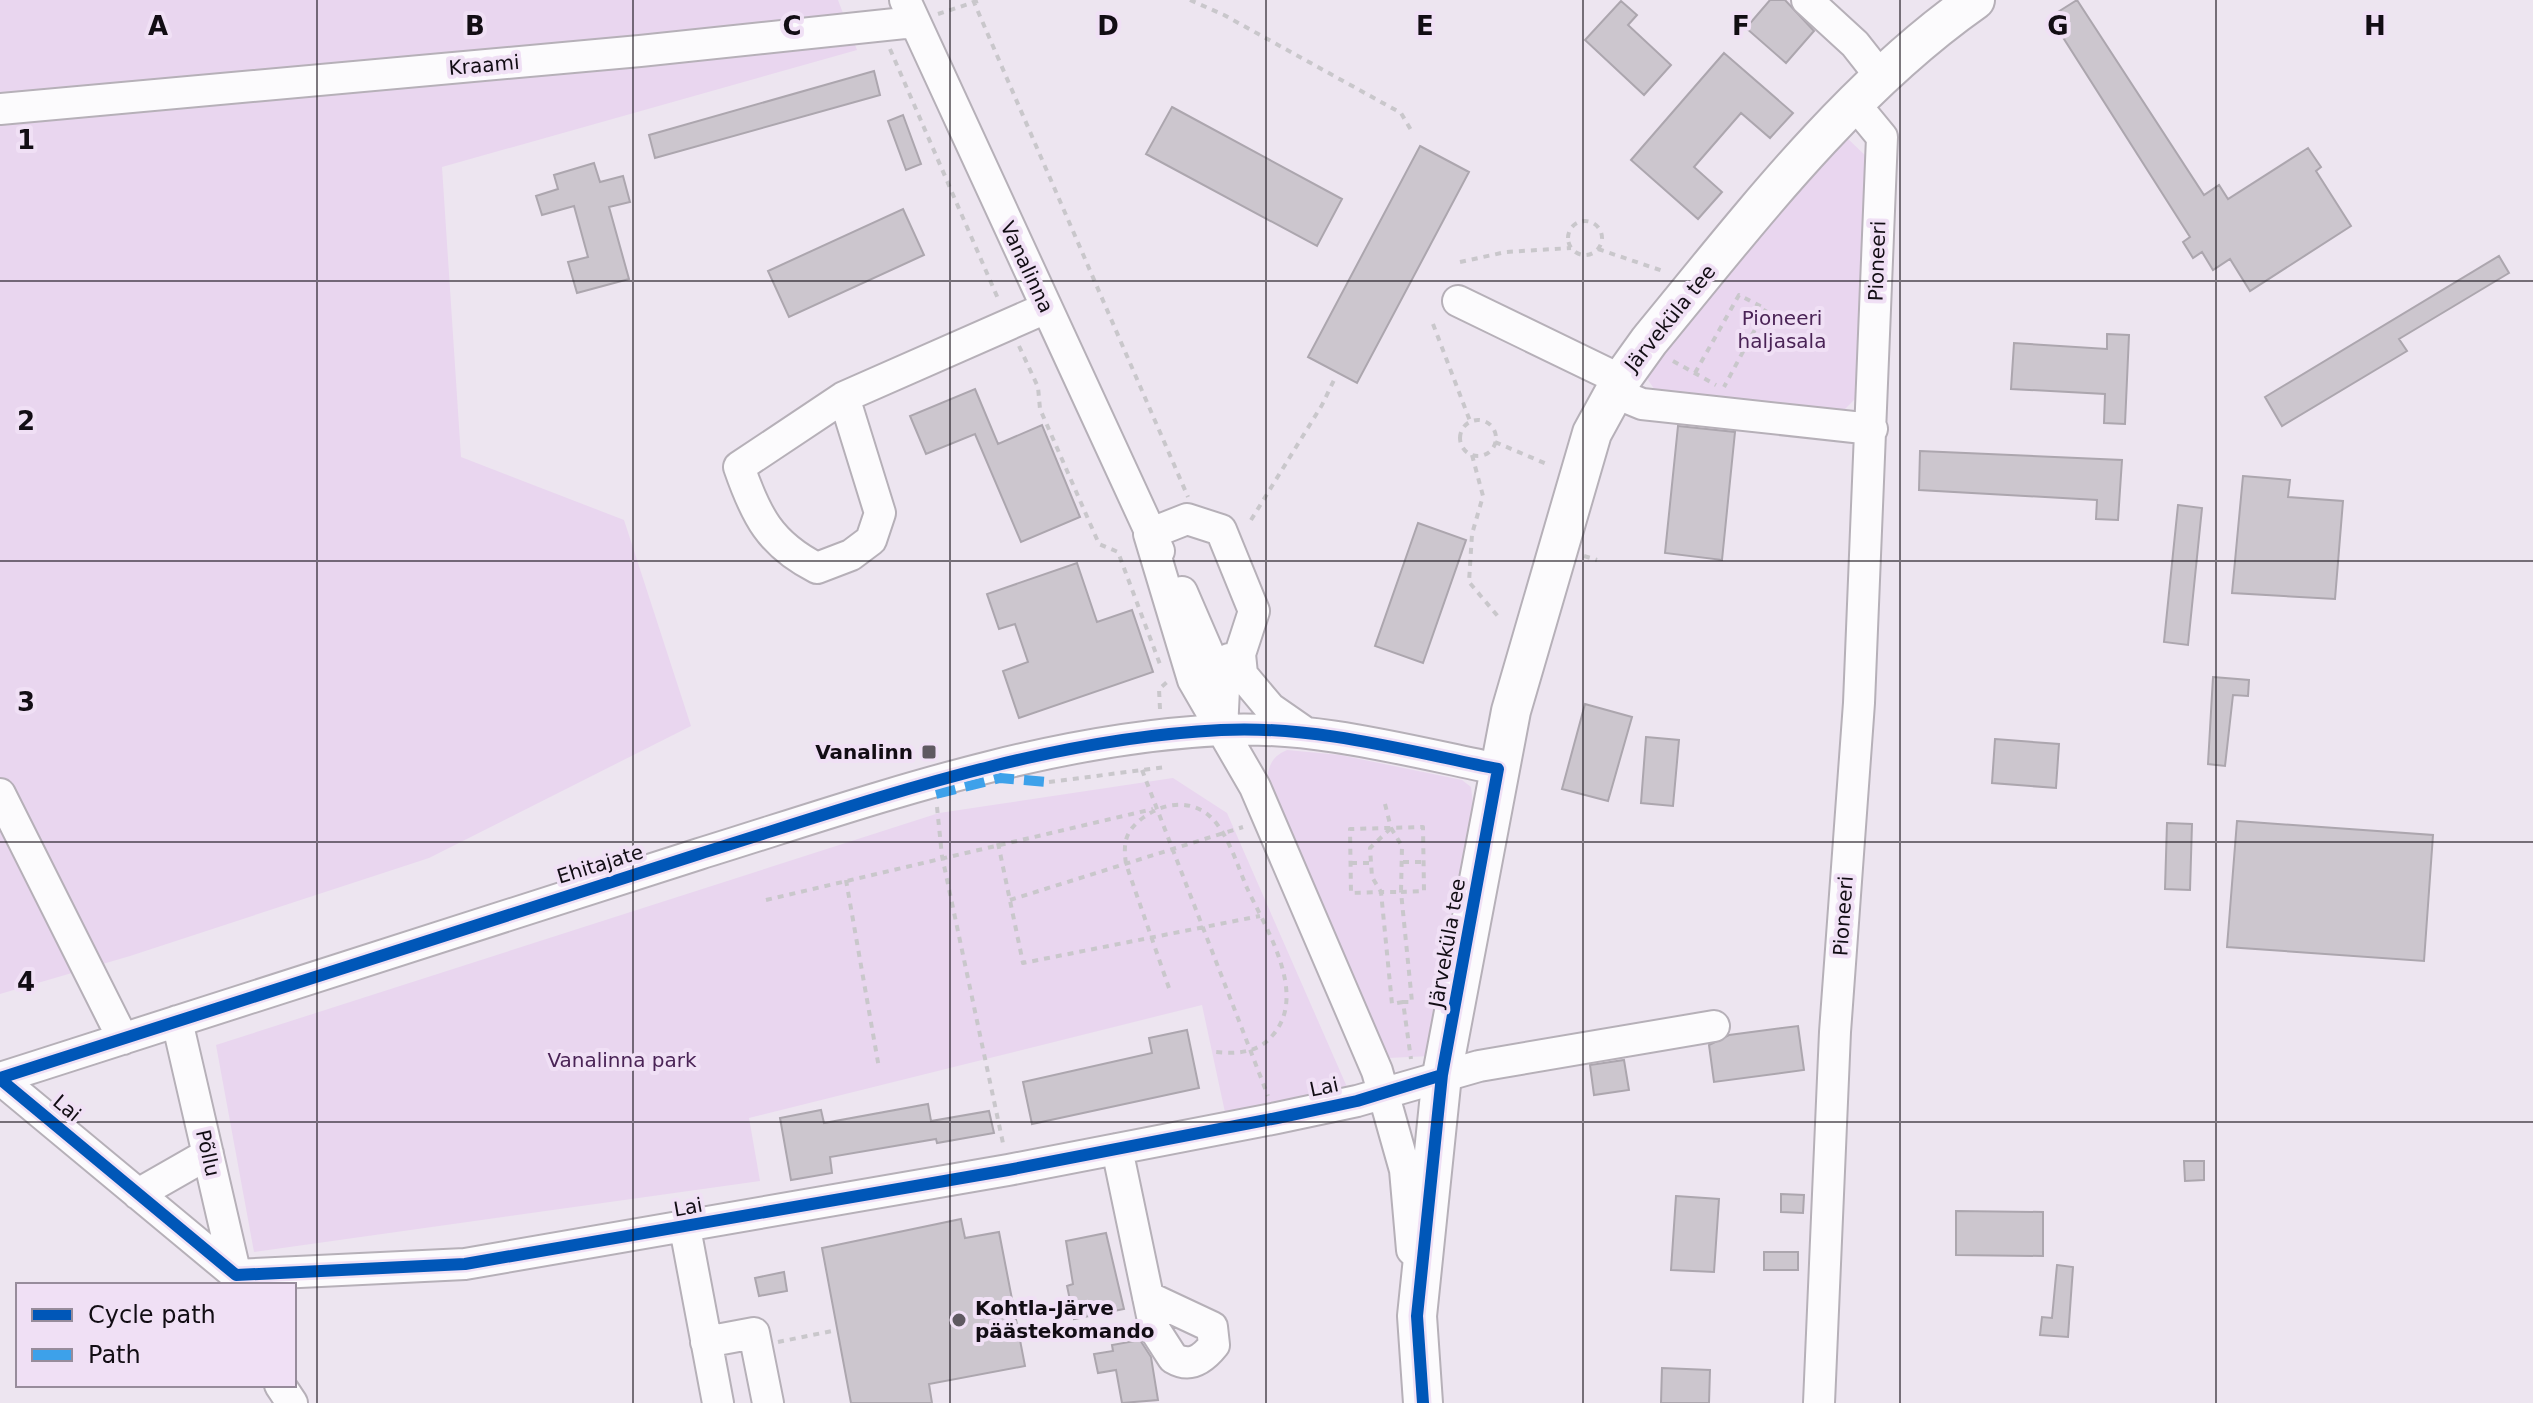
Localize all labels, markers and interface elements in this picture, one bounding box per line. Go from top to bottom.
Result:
text: A [148,11,168,41]
text: B [465,11,485,41]
text: C [782,11,802,41]
text: D [1097,11,1119,41]
text: E [1416,11,1434,41]
text: F [1732,11,1750,41]
text: G [2047,11,2069,41]
text: H [2364,11,2386,41]
street label: Kraami [448,50,520,80]
text: 1 [17,125,35,155]
street label: Vanalinna [995,217,1059,317]
street label: Pioneeri [1864,220,1890,302]
street label: Järveküla tee [1618,260,1720,378]
park label: Pioneeri haljasala [1738,306,1826,353]
text: 2 [17,406,35,436]
text: 3 [17,687,35,717]
place label: Vanalinn [815,740,913,764]
marker: Vanalinn [920,743,938,761]
street label: Ehitajate [554,840,646,888]
street label: Pioneeri [1828,875,1858,957]
street label: Järveküla tee [1423,877,1470,1011]
text: 4 [17,967,35,997]
park label: Vanalinna park [547,1048,697,1072]
street label: Lai [1307,1072,1341,1102]
street label: Lai [48,1089,86,1127]
street label: Põllu [191,1127,225,1179]
street label: Lai [672,1193,704,1221]
legend [16,1283,296,1387]
place label: Kohtla-Järve päästekomando [975,1296,1154,1343]
text: Cycle path [88,1301,216,1329]
marker: Kohtla-Järve päästekomando [950,1311,968,1329]
text: Path [88,1341,141,1369]

